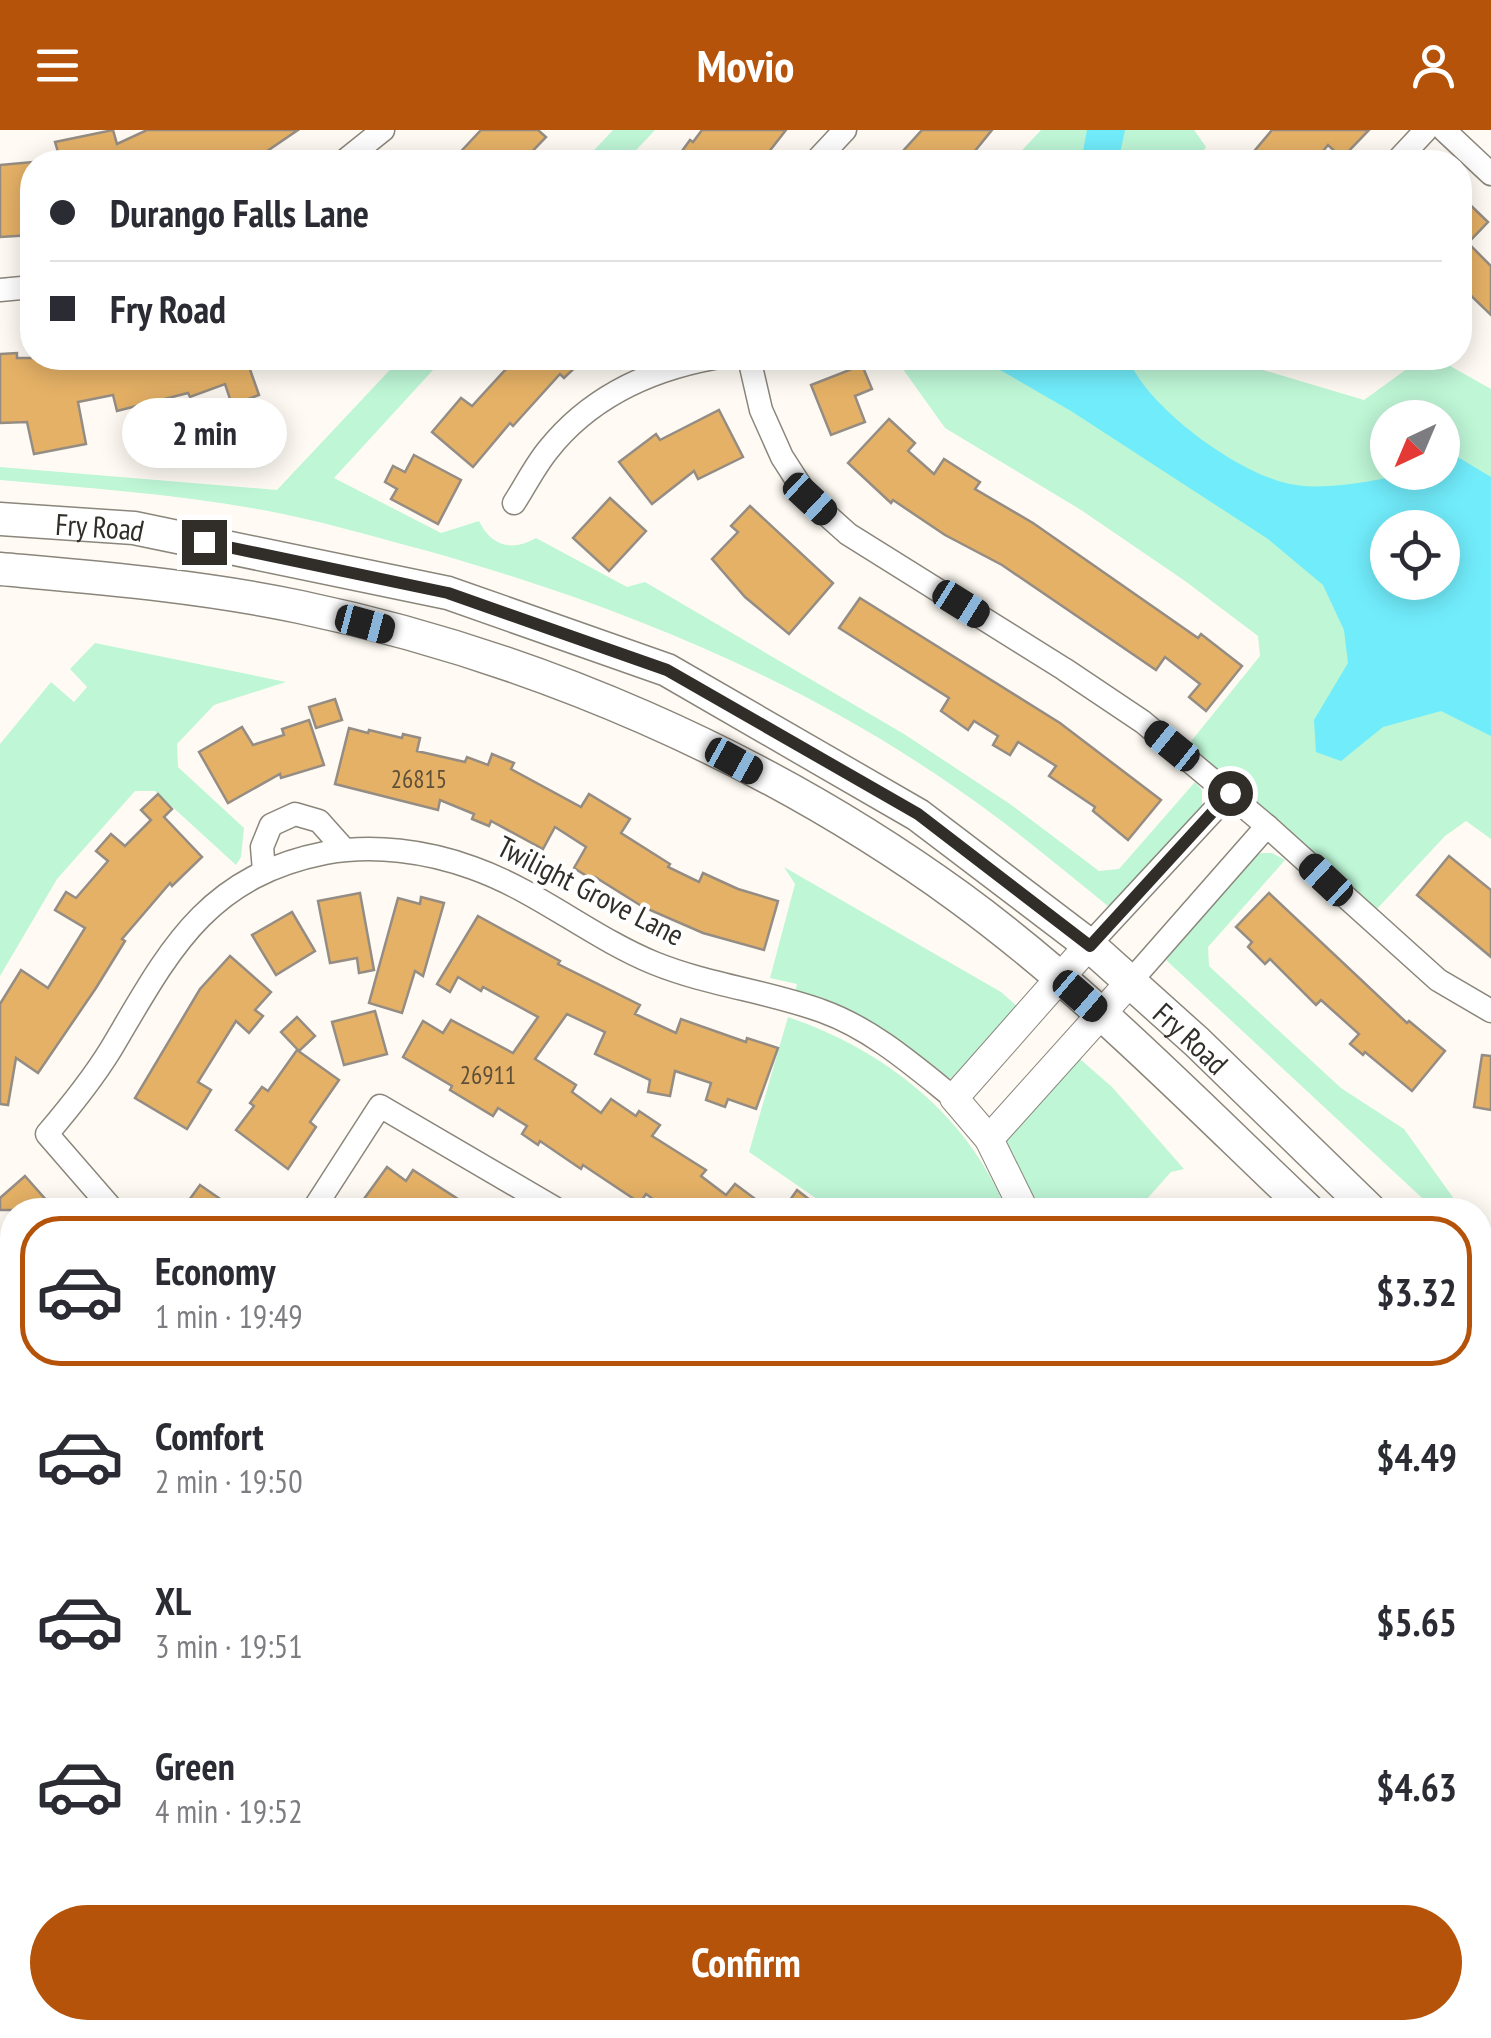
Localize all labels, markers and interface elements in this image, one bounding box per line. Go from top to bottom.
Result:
text: Movio [697,36,794,94]
icon: menu [30,38,85,93]
icon: person [1406,38,1461,93]
text: Durango Falls Lane [110,188,369,237]
text: Fry Road [110,284,226,333]
callout: 2 min [121,397,286,467]
north arrow [1370,400,1460,490]
map controls [1370,400,1460,600]
text: 2 min [172,412,237,454]
car [778,468,842,530]
street label: Fry Road [54,503,148,549]
button: locate [1370,510,1460,600]
route end [182,520,227,565]
car [928,575,994,633]
car [332,602,398,646]
car [1139,715,1205,777]
car [700,733,768,789]
house number: 26815 [391,763,447,795]
route start [1208,771,1253,816]
street label: Twilight Grove Lane [491,826,691,954]
car [1294,849,1358,911]
car [1048,965,1112,1027]
street label: Fry Road [1146,993,1237,1082]
house number: 26911 [460,1059,516,1091]
icon: car [35,1246,125,1336]
text: Economy [155,1246,275,1295]
text: $3.32 [1376,1267,1457,1316]
text: 1 min · 19:49 [155,1295,303,1337]
icon: car [35,1411,125,1501]
text: Comfort [155,1411,264,1460]
text: $4.49 [1376,1432,1457,1481]
text: 2 min · 19:50 [155,1460,303,1502]
icon: car [35,1576,125,1666]
text: XL [155,1576,191,1625]
text: $5.65 [1376,1597,1457,1646]
text: 3 min · 19:51 [155,1625,303,1667]
icon: car [35,1741,125,1831]
text: Green [155,1741,235,1790]
text: $4.63 [1376,1762,1457,1811]
text: 4 min · 19:52 [155,1790,303,1832]
button: Confirm [30,1905,1462,2020]

